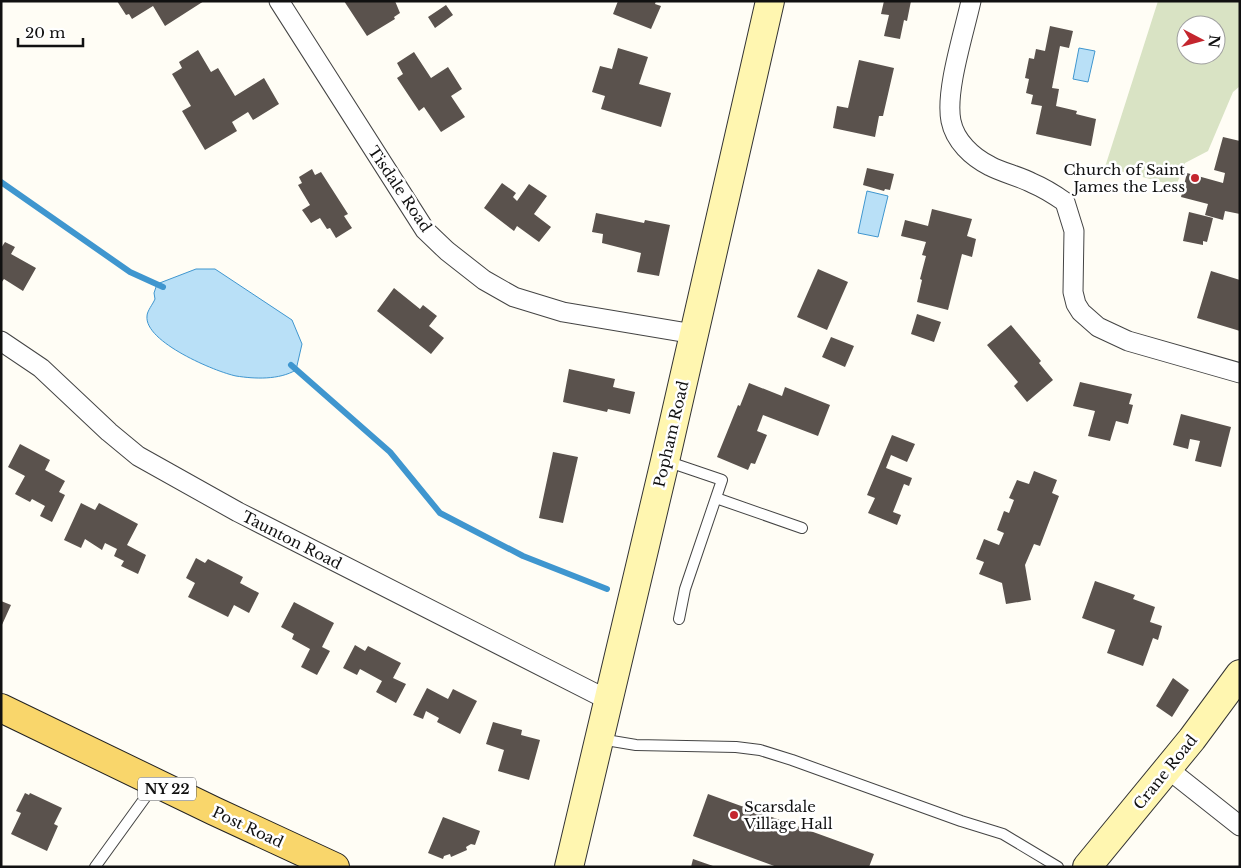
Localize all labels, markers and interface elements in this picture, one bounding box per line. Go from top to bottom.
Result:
scale bar [18,15,82,47]
north arrow [1176,15,1226,65]
text: 20 m [25,23,65,42]
text: N [1204,34,1224,49]
street label: Tisdale Road [364,142,436,236]
place label: Church of Saint James the Less [1064,160,1185,196]
marker: Church of Saint James the Less [1189,172,1201,184]
street label: Popham Road [650,379,692,489]
street label: Taunton Road [239,507,345,573]
street label: Crane Road [1129,731,1201,813]
road number: NY 22 [138,778,196,801]
place label: Scarsdale Village Hall [743,797,833,833]
street label: Post Road [209,802,287,852]
marker: Scarsdale Village Hall [728,809,740,821]

